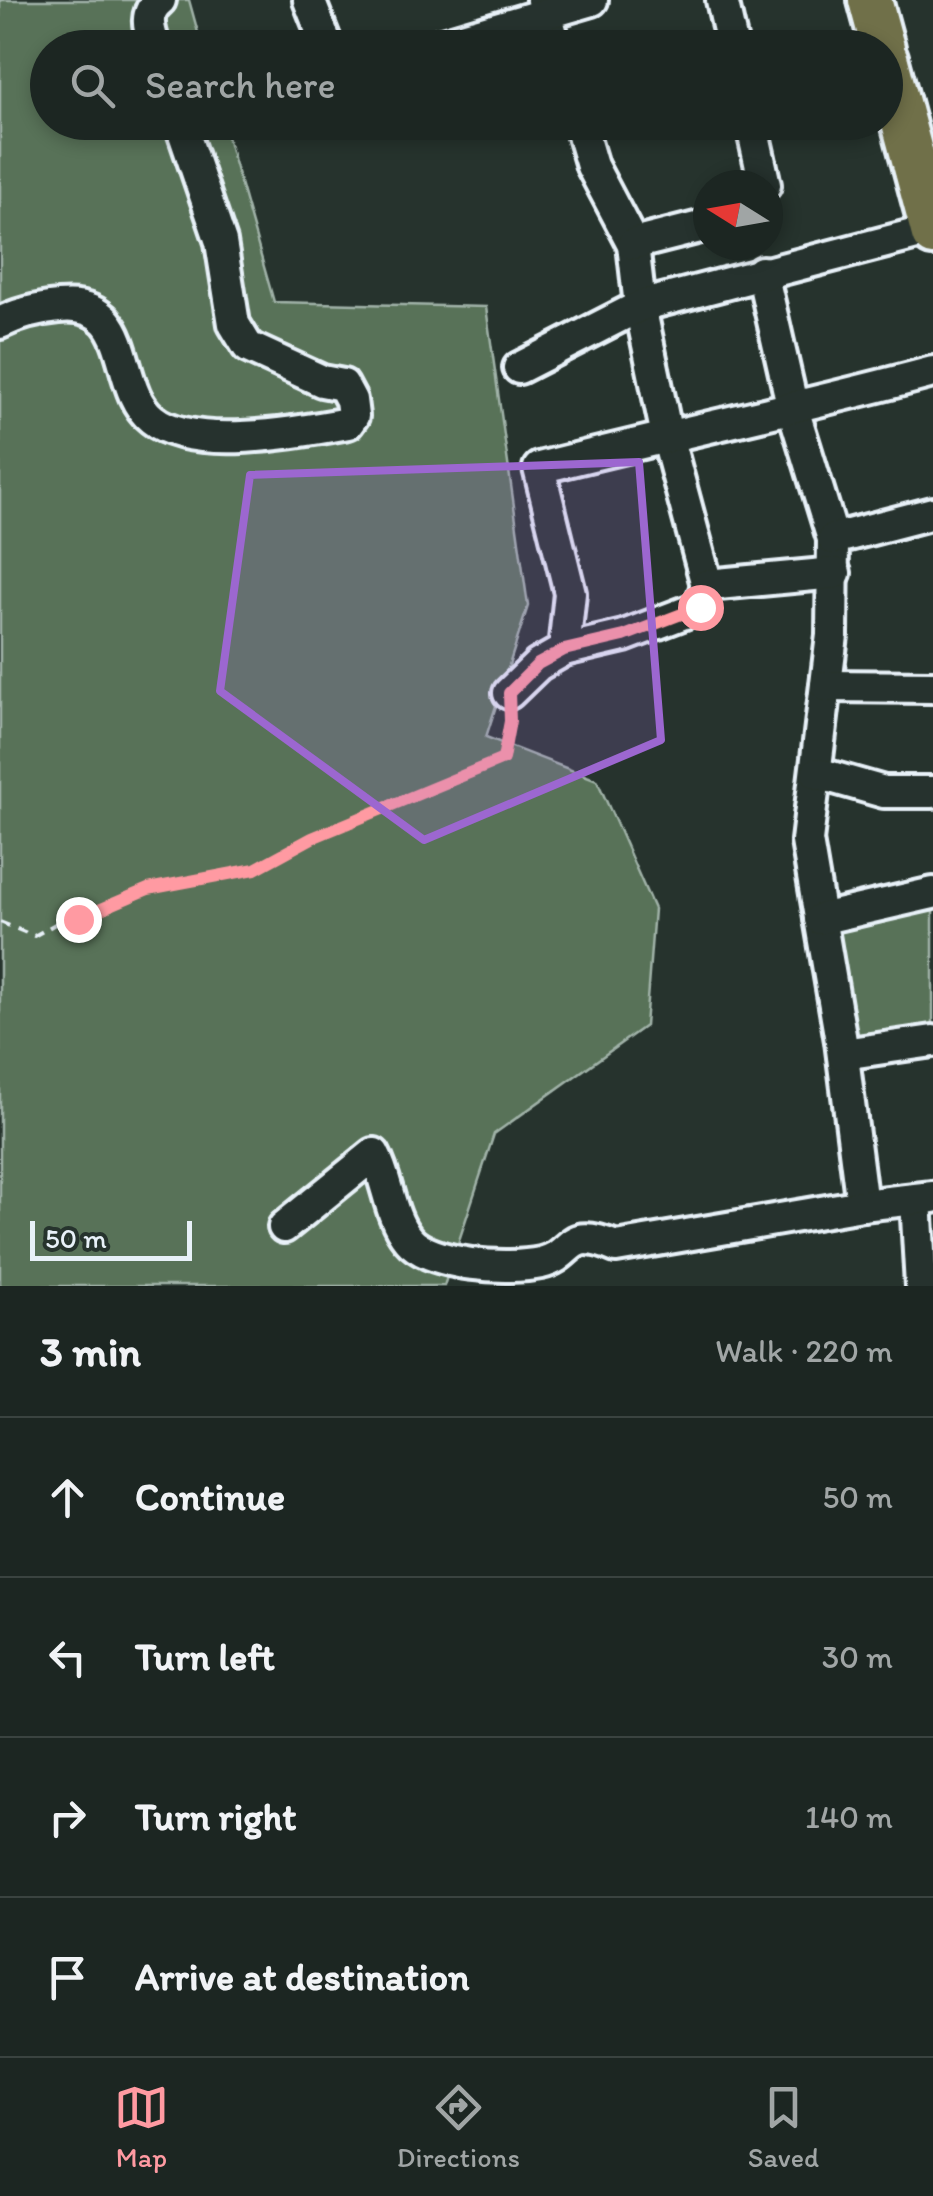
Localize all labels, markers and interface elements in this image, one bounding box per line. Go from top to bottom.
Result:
search box [30,30,903,140]
icon: search [65,58,120,113]
text: Search here [145,62,336,108]
north arrow [693,170,783,260]
route start [678,585,724,631]
route end [56,897,102,943]
scale bar [30,1216,192,1260]
text: 50 m [45,1221,107,1255]
text: 3 min [40,1326,141,1377]
text: Walk · 220 m [715,1332,893,1370]
icon: ahead [40,1470,95,1525]
text: Continue [135,1474,285,1520]
text: 50 m [822,1478,893,1516]
icon: left [40,1630,95,1685]
text: Turn left [135,1634,275,1680]
text: 30 m [822,1638,893,1676]
icon: right [40,1790,95,1845]
text: Turn right [135,1794,297,1840]
text: 140 m [805,1798,893,1836]
icon: arrive [40,1950,95,2005]
text: Arrive at destination [135,1954,470,2000]
tab: Map [114,2080,169,2174]
tab: Directions [397,2080,520,2174]
tab: Saved [748,2080,819,2174]

